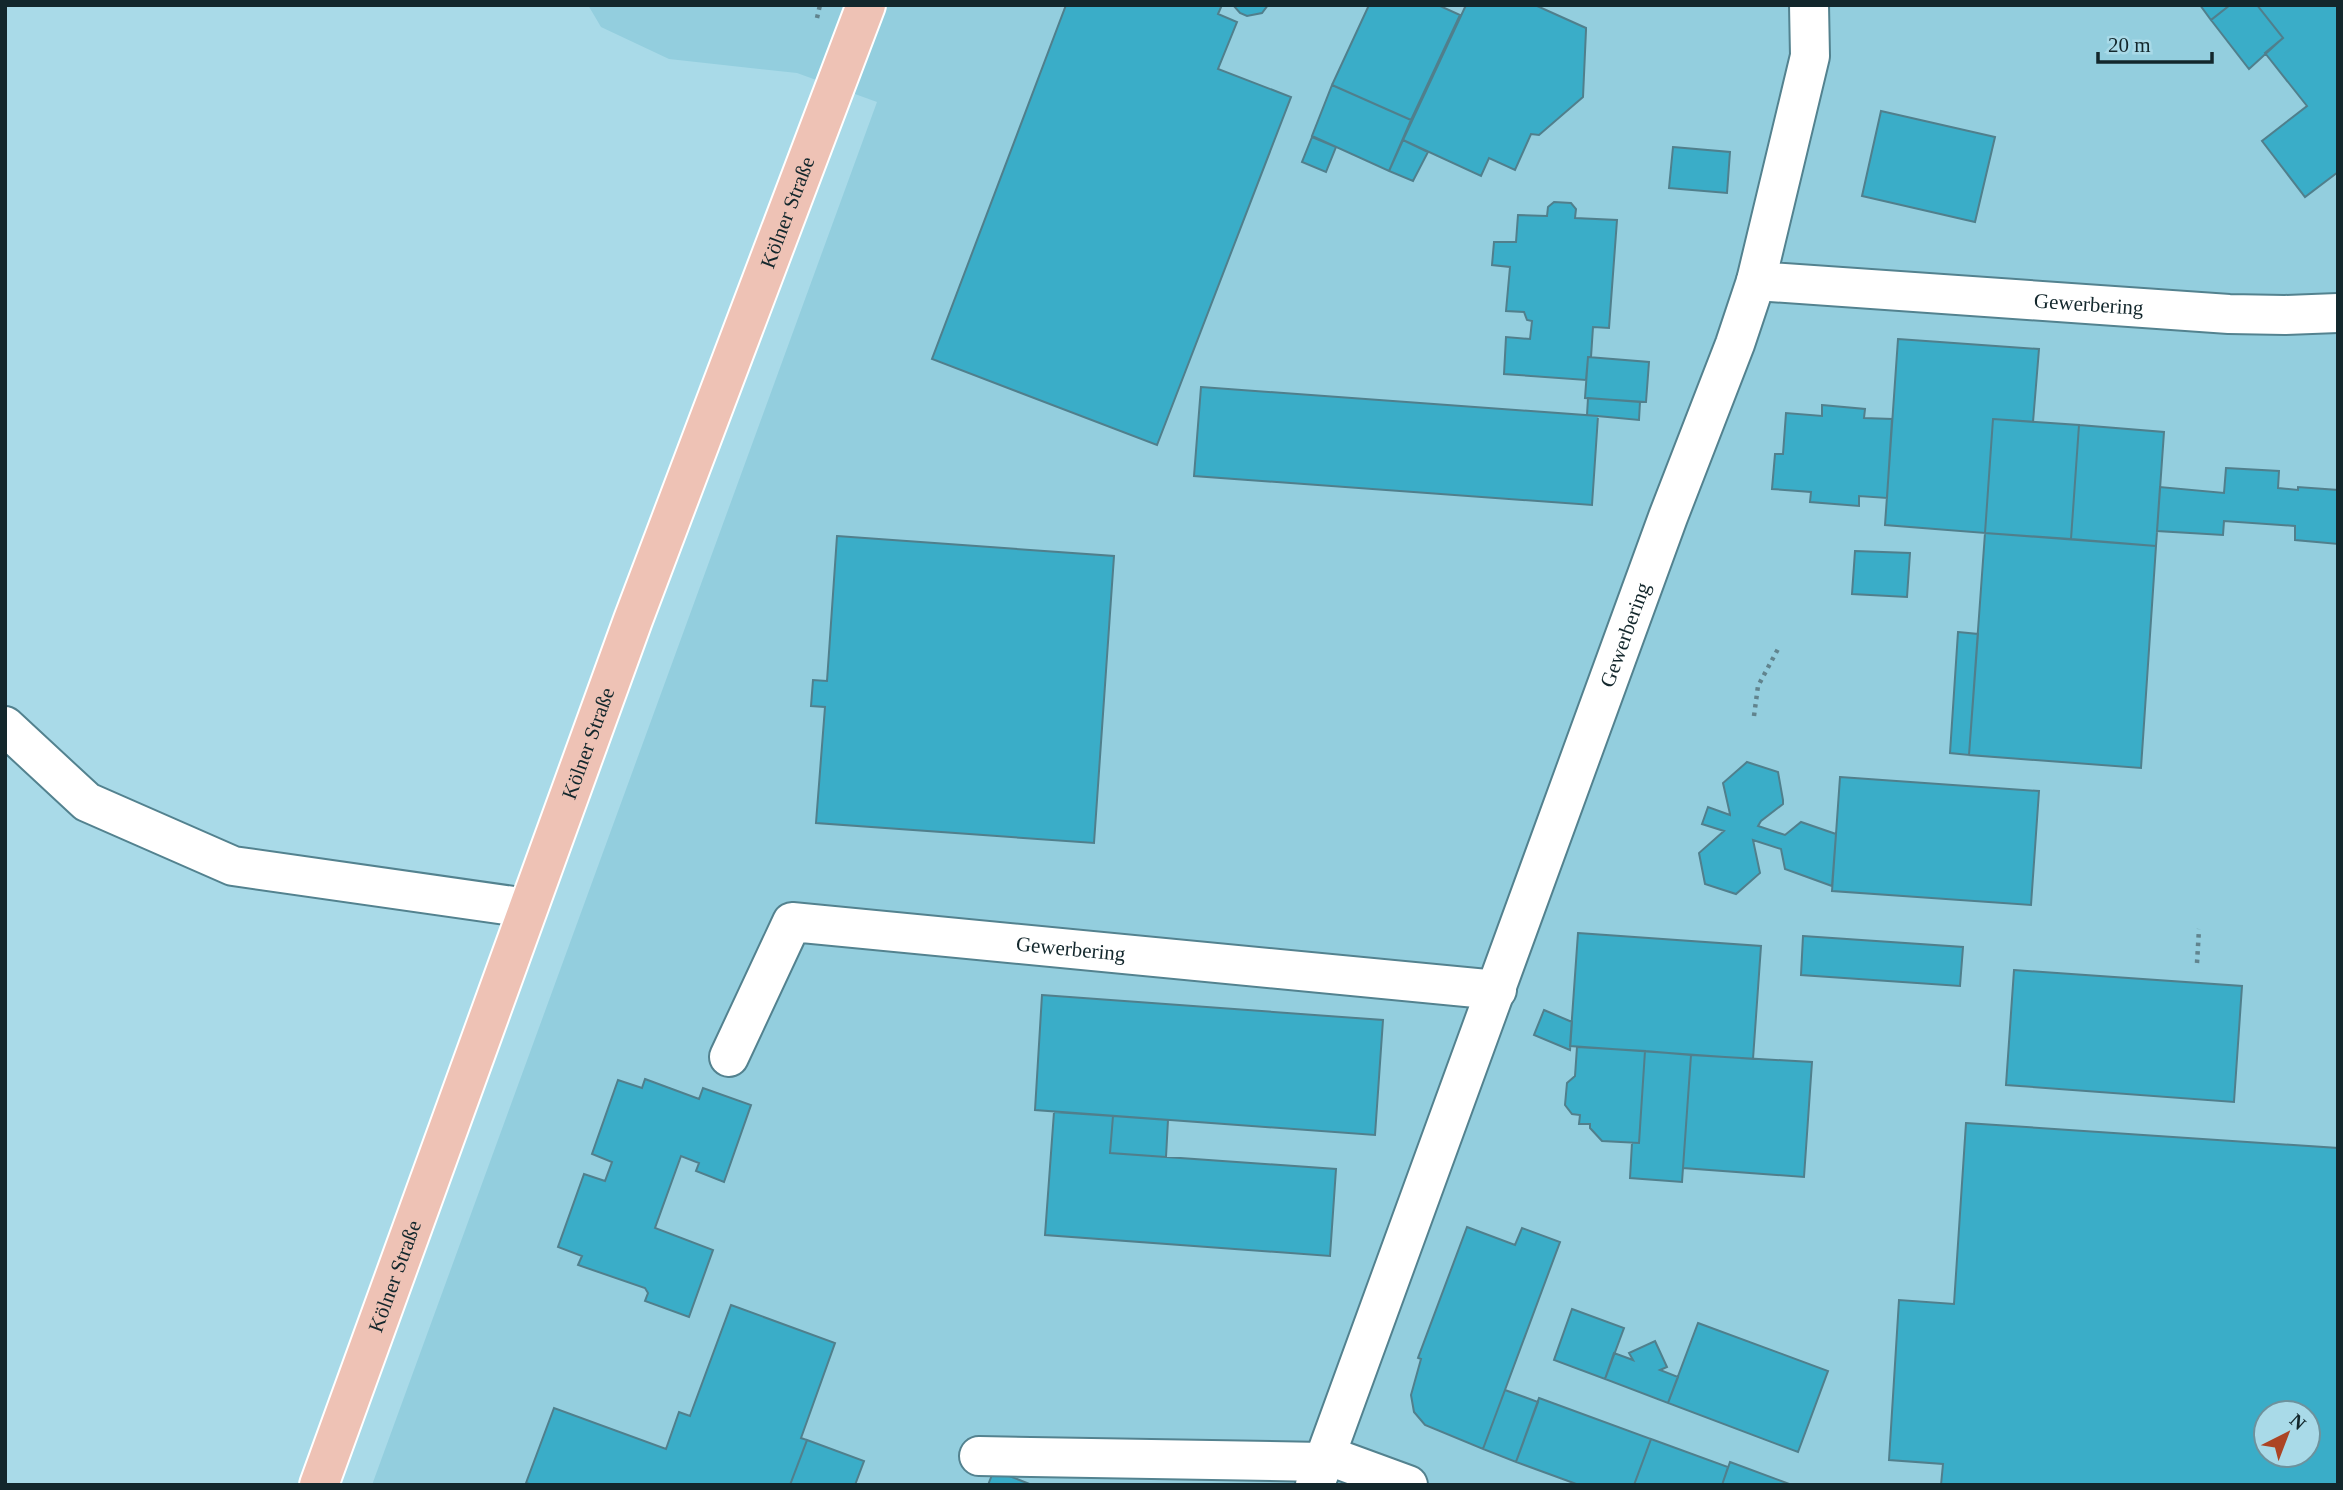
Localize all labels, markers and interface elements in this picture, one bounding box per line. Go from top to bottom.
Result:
scale bar [2098,21,2212,65]
text: 20 m [2108,33,2151,57]
street label: Kölner Straße [755,153,819,272]
street label: Gewerbering [2033,288,2145,320]
street label: Gewerbering [1595,579,1655,690]
street label: Kölner Straße [557,684,620,803]
street label: Gewerbering [1015,932,1127,966]
street label: Kölner Straße [363,1217,426,1336]
north arrow [2252,1399,2322,1469]
text: N [2286,1409,2310,1434]

